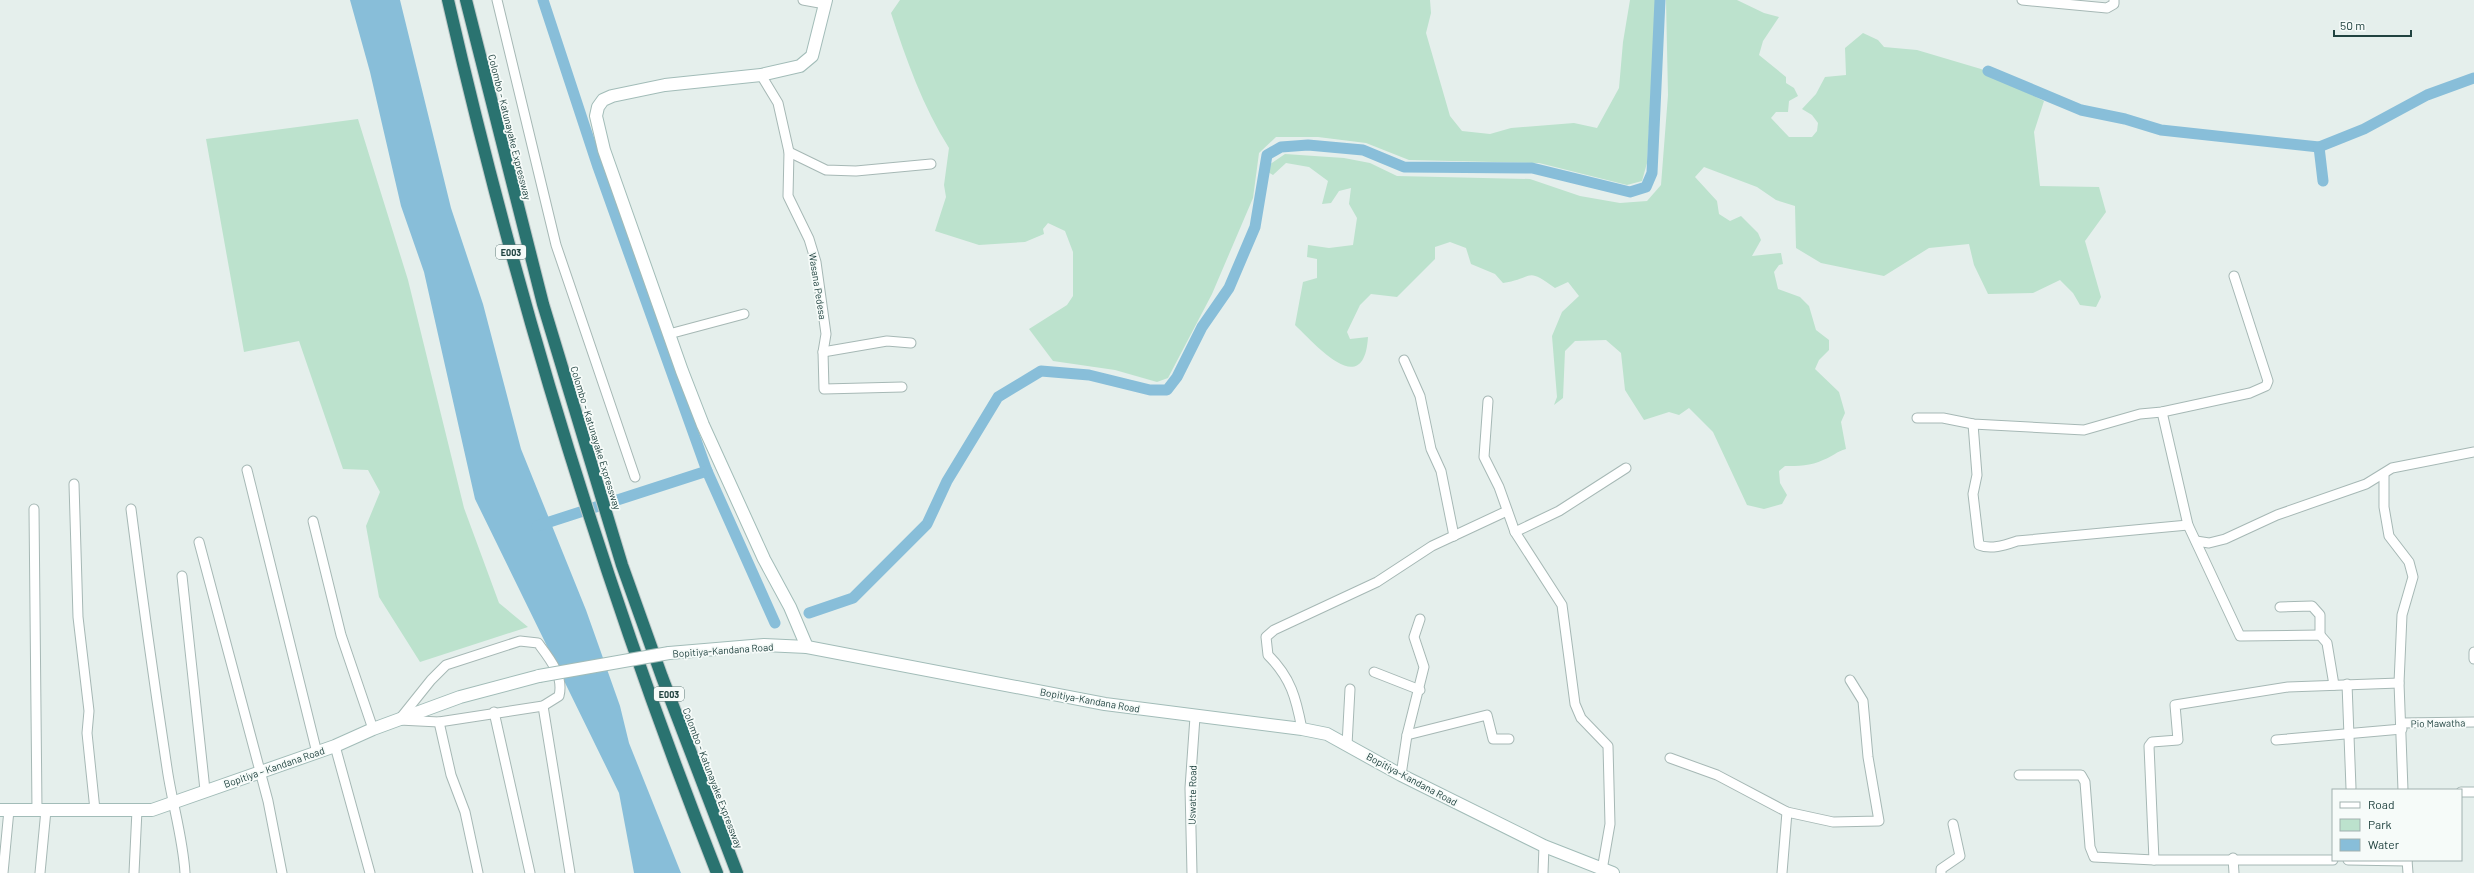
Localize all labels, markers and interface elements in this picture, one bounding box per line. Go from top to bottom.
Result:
scale bar [2334,12,2411,38]
text: 50 m [2340,18,2365,32]
street label: Colombo - Katunayake Expressway [486,53,534,201]
road number: E003 [496,245,526,259]
street label: Wasana Pedesa [807,252,829,320]
street label: Colombo - Katunayake Expressway [568,365,624,512]
street label: Bopitiya-Kandana Road [672,640,774,660]
street label: Bopitiya-Kandana Road [1039,685,1141,715]
road number: E003 [654,687,684,701]
street label: Colombo - Katunayake Expressway [681,706,746,850]
street label: Pio Mawatha [2411,717,2465,729]
street label: Bopitiya – Kandana Road [222,744,326,790]
street label: Bopitiya-Kandana Road [1364,750,1460,808]
street label: Uswatte Road [1185,765,1199,825]
legend [2332,789,2462,861]
text: Road [2368,797,2395,811]
text: Park [2368,817,2392,831]
text: Water [2368,837,2400,851]

